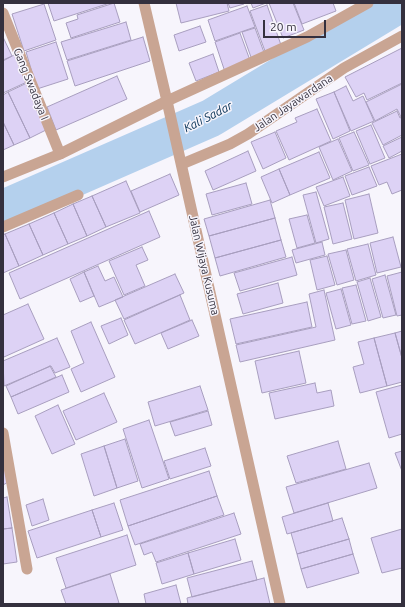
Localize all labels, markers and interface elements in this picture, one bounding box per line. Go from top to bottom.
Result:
scale bar [265,12,328,38]
text: 20 m [270,20,297,33]
street label: Gang Swadaya I [11,46,51,122]
street label: Jalan Jayawardana [251,72,335,134]
water label: Kali Sadar [181,99,235,135]
street label: Jalan Wijaya Kusuma [186,214,222,316]

